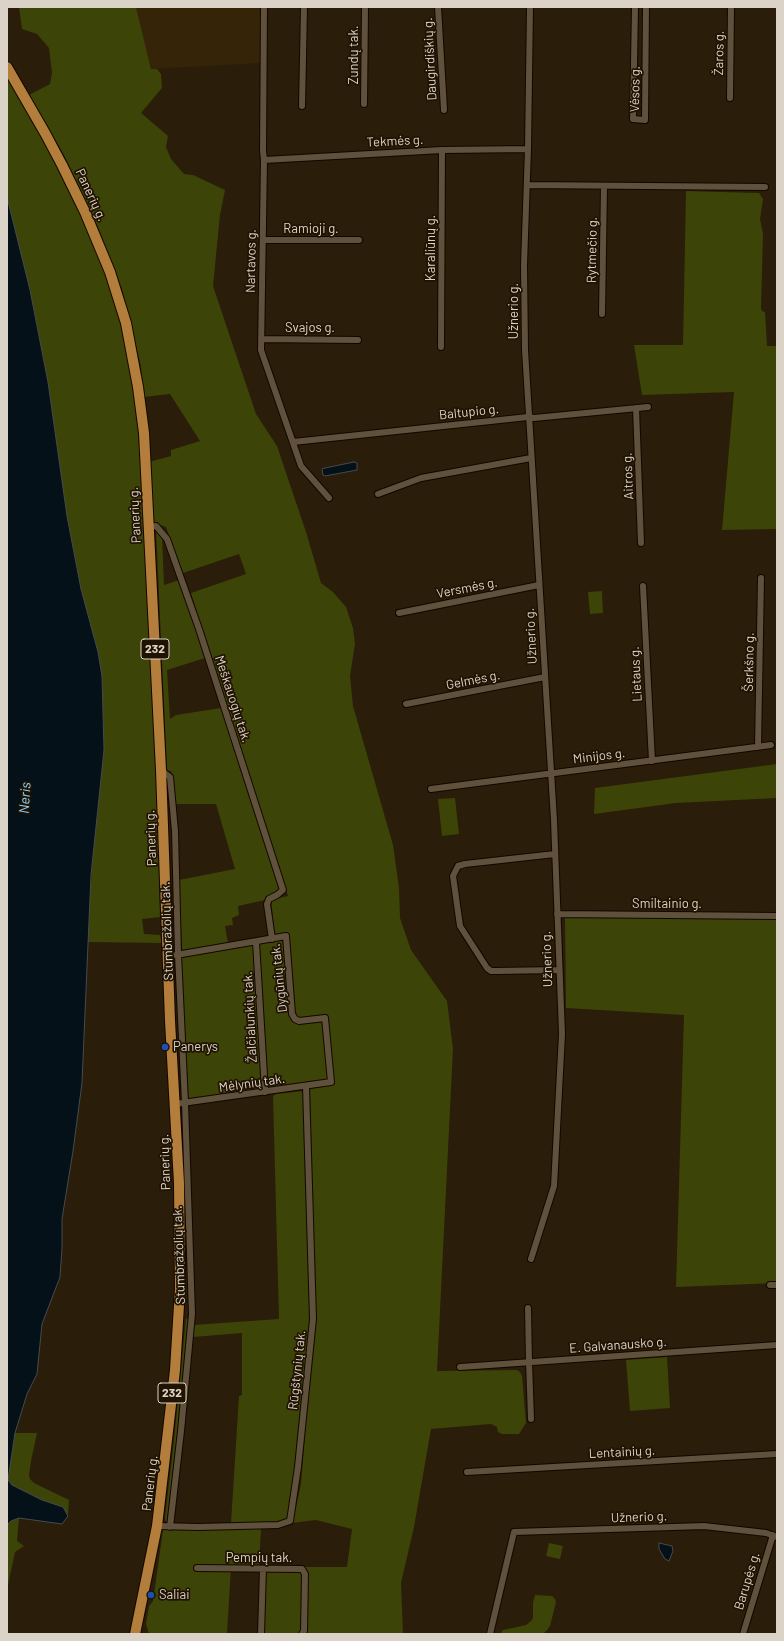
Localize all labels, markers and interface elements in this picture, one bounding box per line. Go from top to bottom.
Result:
street label: Daugirdiškių g. [420,17,440,101]
street label: Zundų tak. [346,25,362,85]
street label: Žaros g. [711,30,727,76]
street label: Vėsos g. [627,66,643,112]
street label: Tekmės g. [366,132,424,150]
street label: Panerių g. [72,166,110,224]
street label: Karaliūnų g. [423,215,439,281]
street label: Rytmečio g. [584,217,600,283]
street label: Ramioji g. [283,221,339,237]
street label: Nartavos g. [243,229,259,293]
street label: Užnerio g. [506,283,522,339]
street label: Svajos g. [285,320,335,336]
street label: Baltupio g. [438,401,500,423]
street label: Aitros g. [619,452,637,500]
street label: Panerių g. [126,486,144,544]
street label: Versmės g. [435,574,499,602]
street label: Užnerio g. [522,607,540,665]
street label: Šerkšno g. [741,632,757,692]
road number: 232 [141,639,169,659]
street label: Lietaus g. [627,646,645,702]
street label: Meškauogių tak. [212,653,254,745]
street label: Gelmės g. [445,667,501,693]
street label: Minijos g. [572,745,626,767]
water label: Neris [16,782,34,814]
street label: Panerių g. [142,810,160,866]
street label: Stumbražolių tak. [157,881,177,981]
street label: Smiltainio g. [632,896,702,912]
street label: Užnerio g. [538,931,556,987]
street label: Dygūnių tak. [268,943,290,1013]
street label: Žalčialunkių tak. [240,971,260,1063]
place label: Panerys [173,1039,218,1055]
marker: Panerys [160,1042,170,1052]
street label: Mėlynių tak. [218,1071,286,1095]
street label: Panerių g. [156,1134,174,1190]
street label: Stumbražolių tak. [169,1205,189,1305]
street label: Rūgštynių tak. [285,1329,309,1411]
street label: E. Galvanausko g. [569,1334,667,1356]
road number: 232 [158,1383,186,1403]
street label: Lentainių g. [588,1442,656,1462]
street label: Panerių g. [139,1454,161,1512]
street label: Užnerio g. [611,1508,667,1526]
street label: Pempių tak. [226,1550,292,1566]
street label: Barupės g. [731,1550,763,1612]
place label: Saliai [159,1587,189,1603]
marker: Saliai [146,1590,156,1600]

